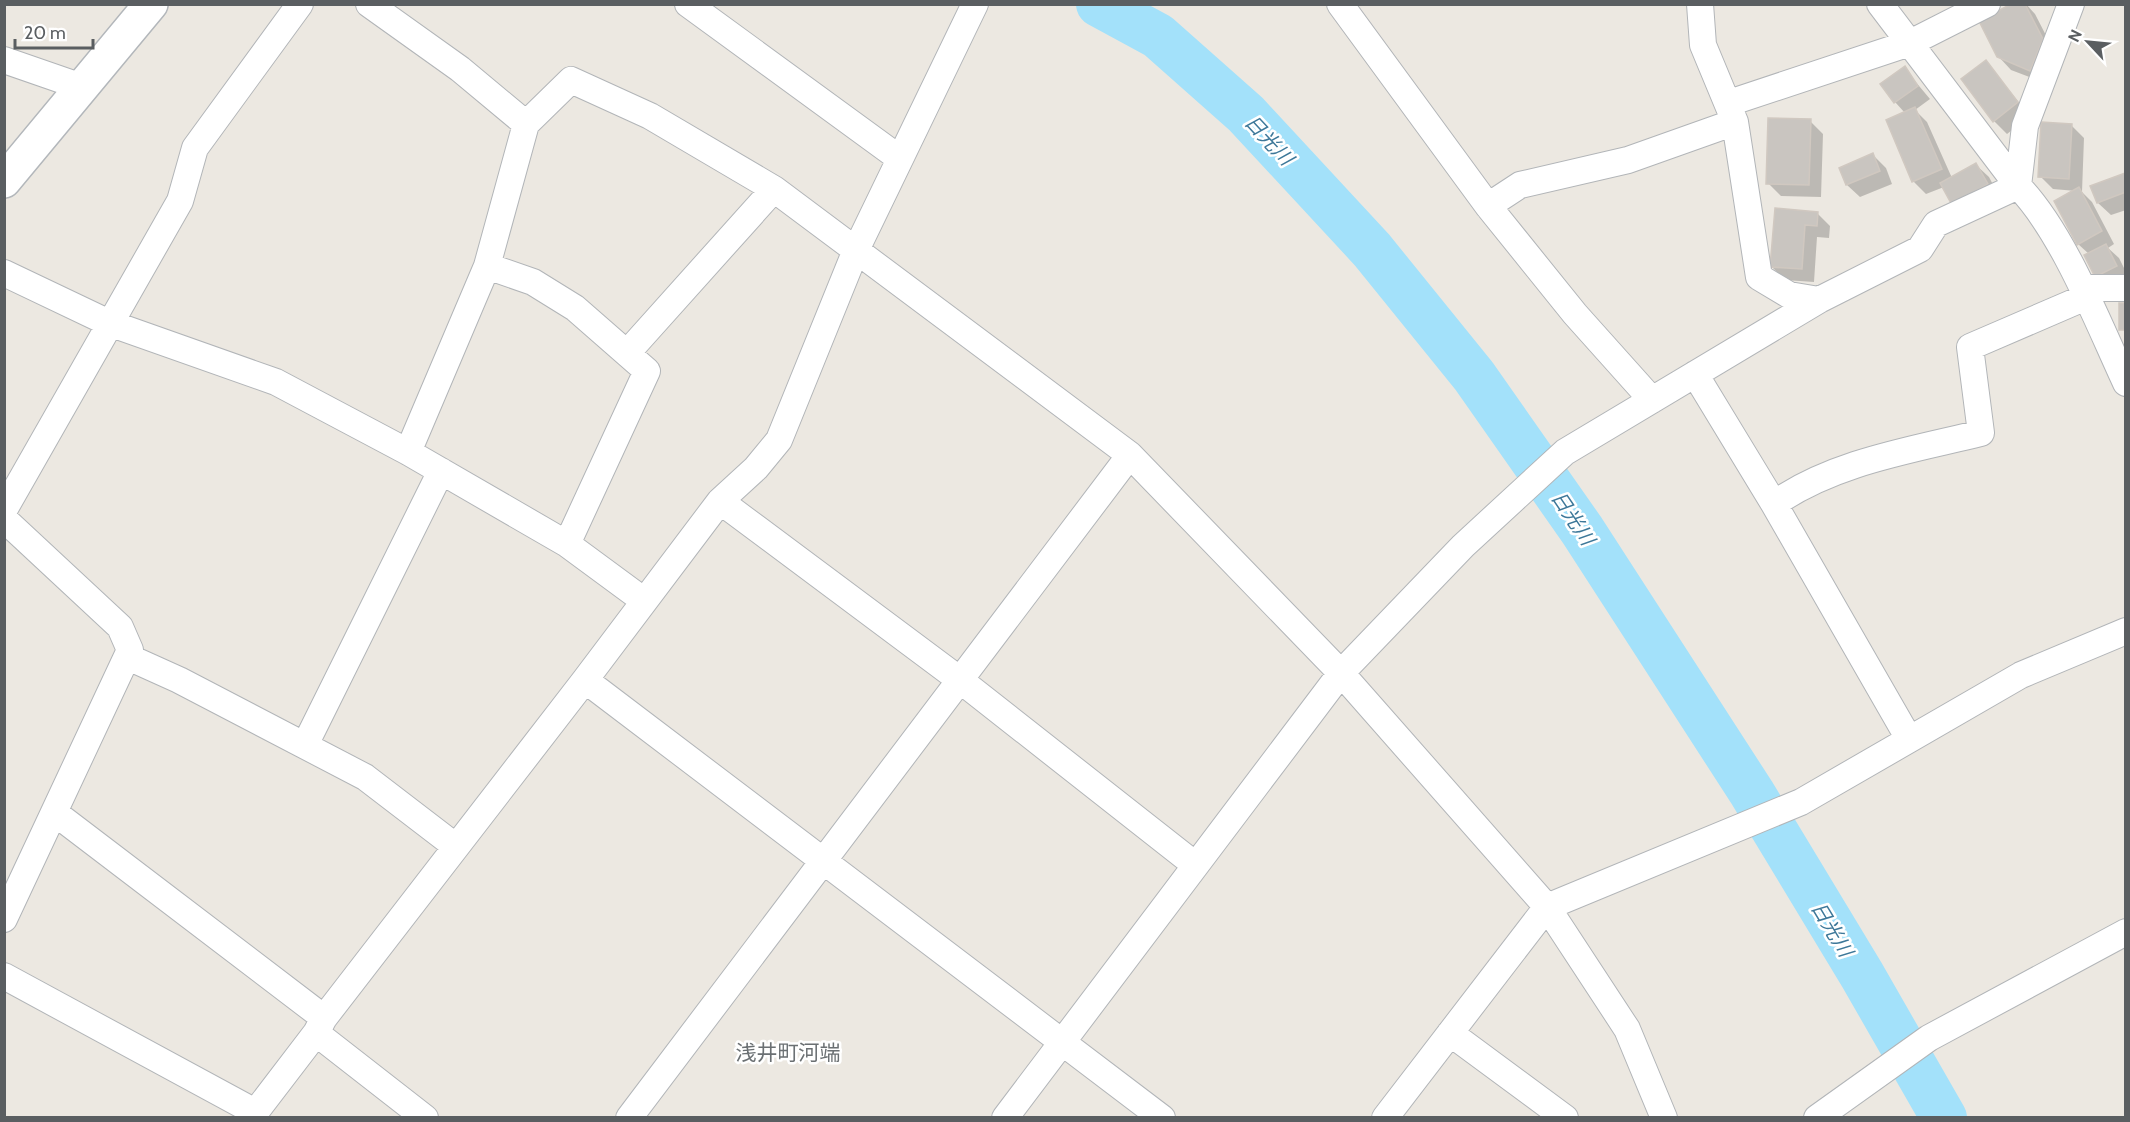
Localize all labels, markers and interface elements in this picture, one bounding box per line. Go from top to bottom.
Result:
scale bar [15,12,93,50]
north arrow [2058,12,2118,72]
text: 20 m [24,22,66,44]
text: N [2064,26,2086,45]
water label: 日光川 [1240,110,1300,172]
water label: 日光川 [1546,486,1601,551]
water label: 日光川 [1806,897,1859,963]
district label: 浅井町河端 [736,1040,841,1065]

